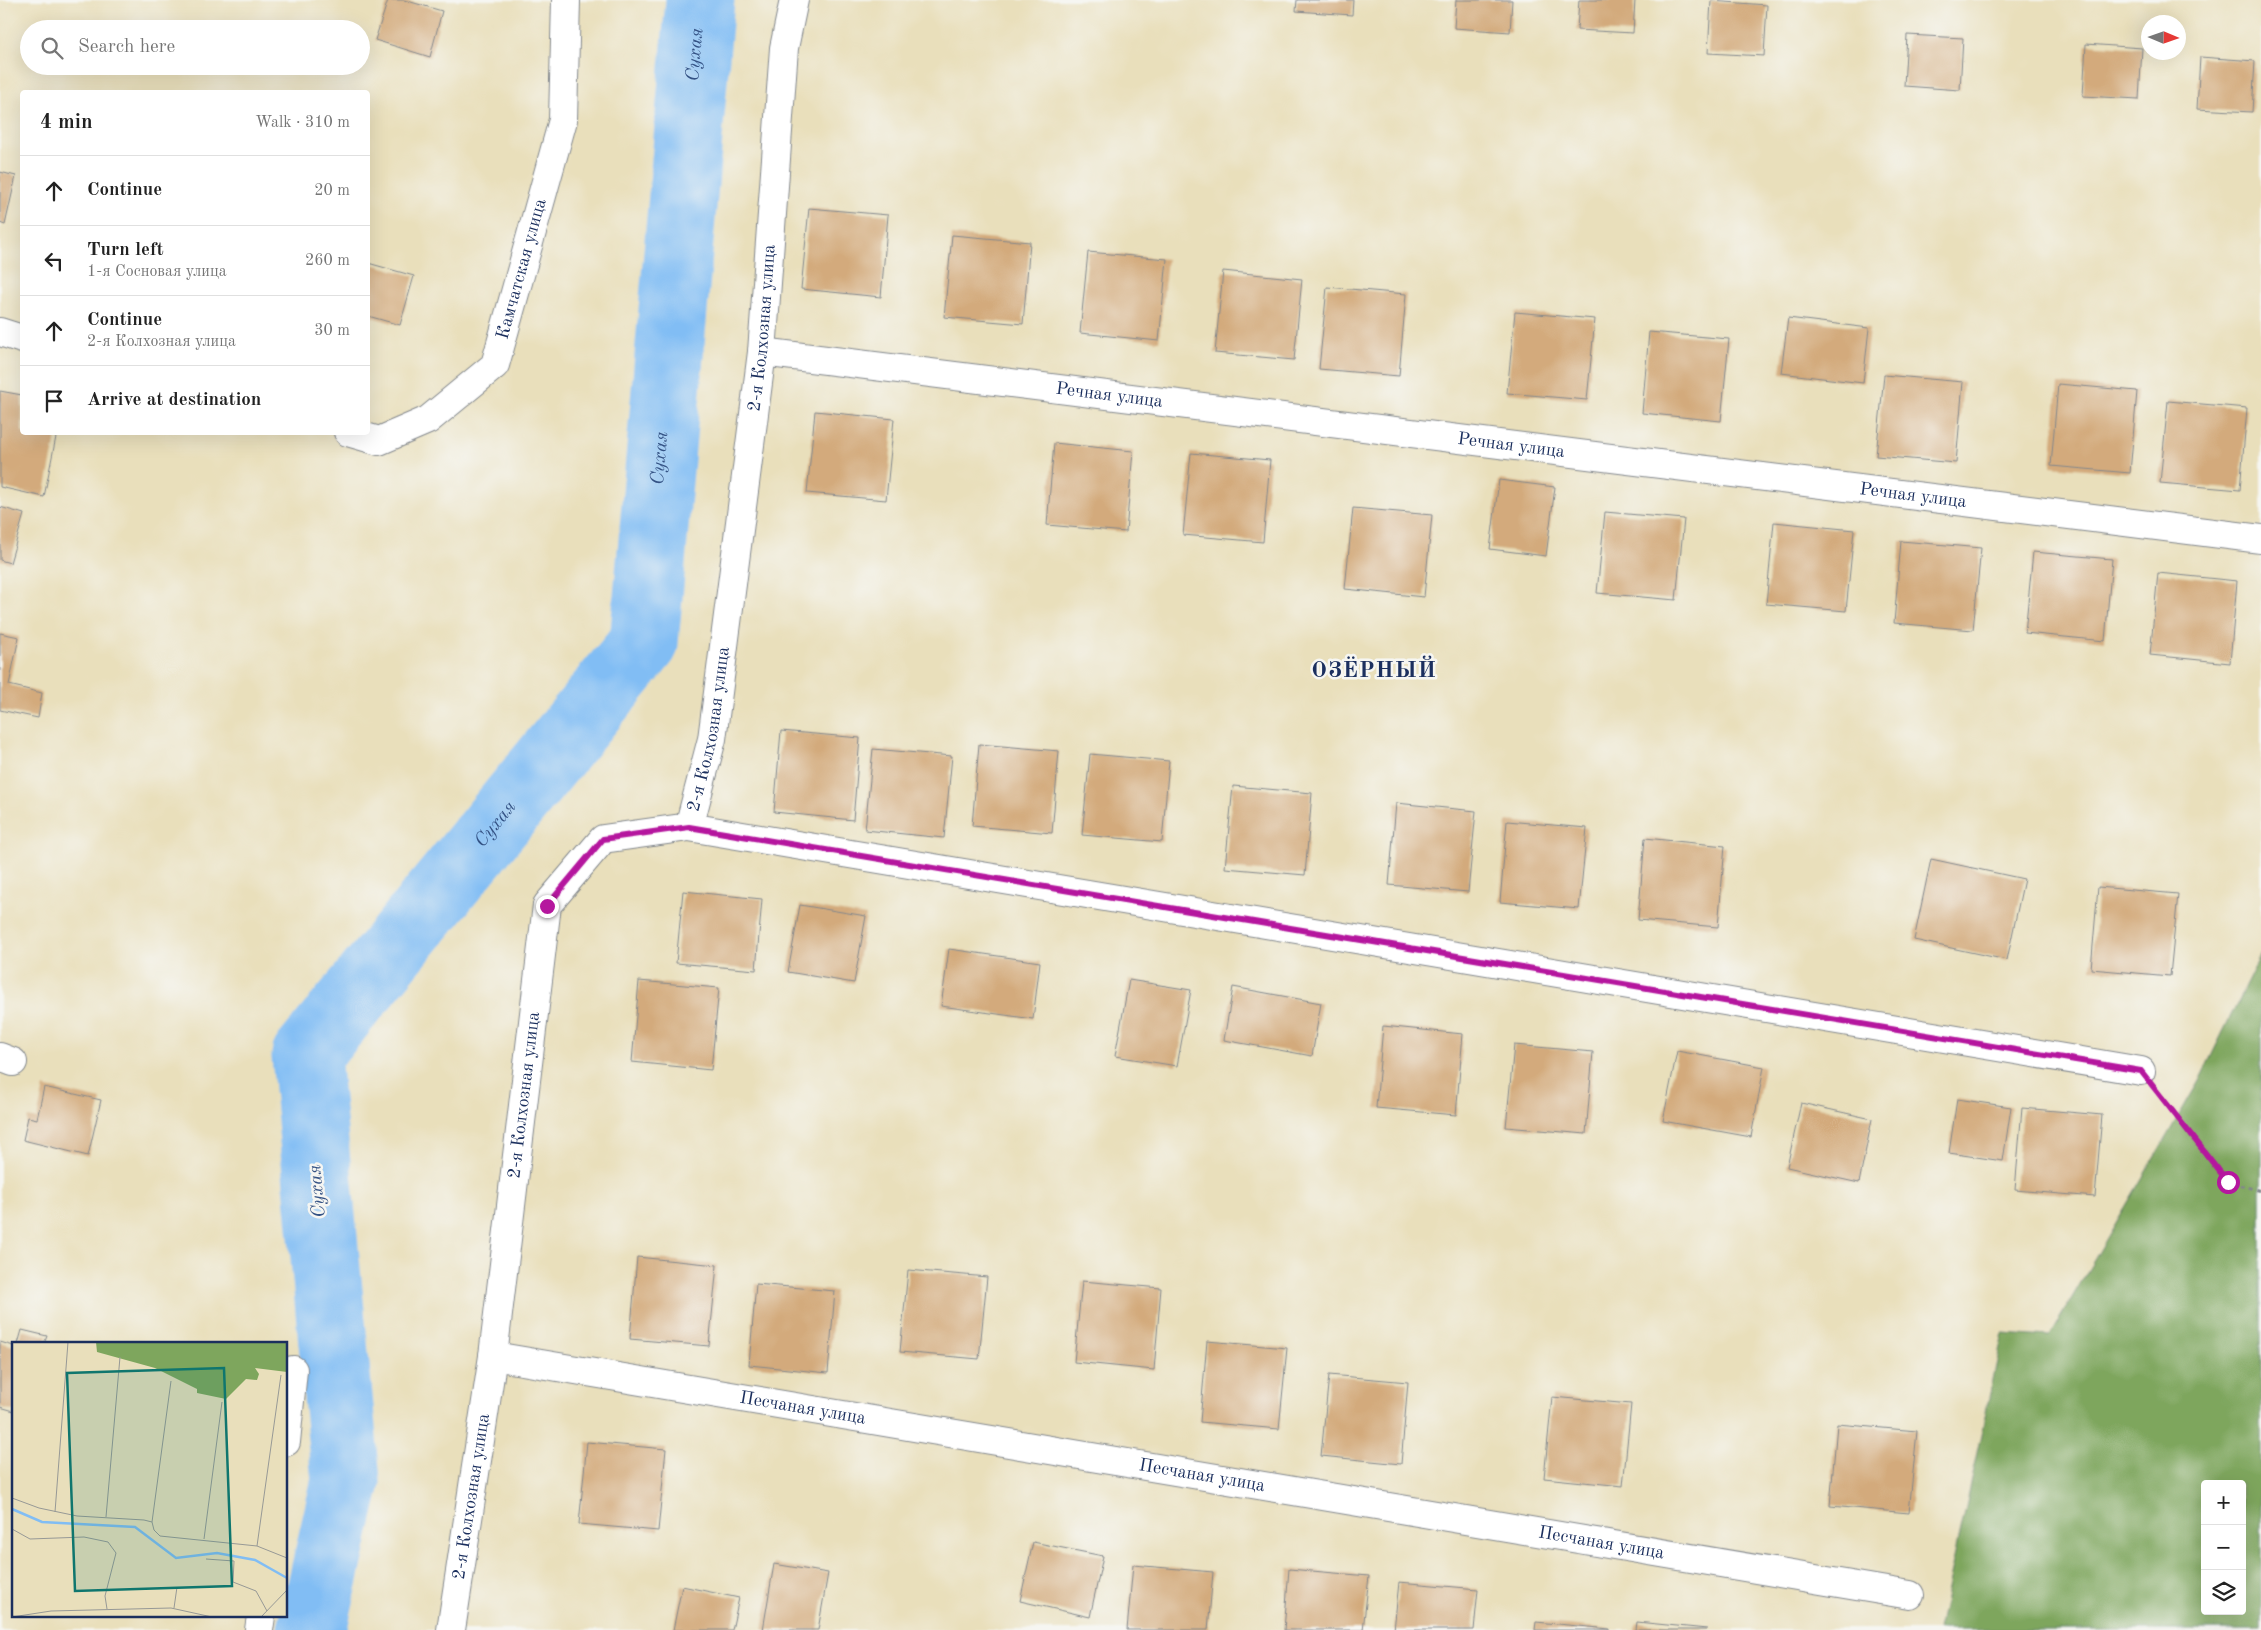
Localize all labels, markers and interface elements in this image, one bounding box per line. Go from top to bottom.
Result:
north arrow [2141,15,2186,60]
search box [20,20,370,75]
water label: Сухая [683,27,707,82]
icon: search [38,34,66,62]
text: Search here [78,38,175,57]
text: 4 min [40,112,93,133]
text: Walk · 310 m [255,115,350,131]
icon: ahead [40,177,68,205]
text: Continue [87,181,162,200]
text: 20 m [314,183,350,199]
street label: Камчатская улица [494,196,550,341]
text: Turn left [87,241,164,260]
street label: 2-я Колхозная улица [745,244,779,412]
icon: left [40,247,68,275]
text: 260 m [305,253,350,269]
text: 1-я Сосновая улица [87,264,227,280]
text: Continue [87,311,162,330]
icon: ahead [40,317,68,345]
text: 30 m [314,323,350,339]
text: 2-я Колхозная улица [87,334,236,350]
street label: Речная улица [1055,380,1164,411]
icon: arrive [40,387,68,415]
text: Arrive at destination [87,391,261,410]
street label: Речная улица [1457,430,1566,461]
water label: Сухая [648,431,672,486]
street label: Речная улица [1858,480,1968,511]
street label: 2-я Колхозная улица [684,645,733,813]
district label: ОЗЁРНЫЙ [1311,655,1437,682]
water label: Сухая [471,798,520,851]
route end [536,895,559,918]
street label: 2-я Колхозная улица [505,1011,543,1179]
water label: Сухая [306,1163,330,1219]
route start [2217,1171,2240,1194]
inset map [12,1342,288,1618]
street label: Песчаная улица [738,1389,867,1428]
street label: 2-я Колхозная улица [450,1412,493,1581]
street label: Песчаная улица [1138,1456,1266,1495]
map controls [2201,1480,2246,1615]
button: + [2201,1480,2246,1525]
street label: Песчаная улица [1537,1523,1666,1562]
button: − [2201,1525,2246,1570]
button: layers [2201,1570,2246,1615]

